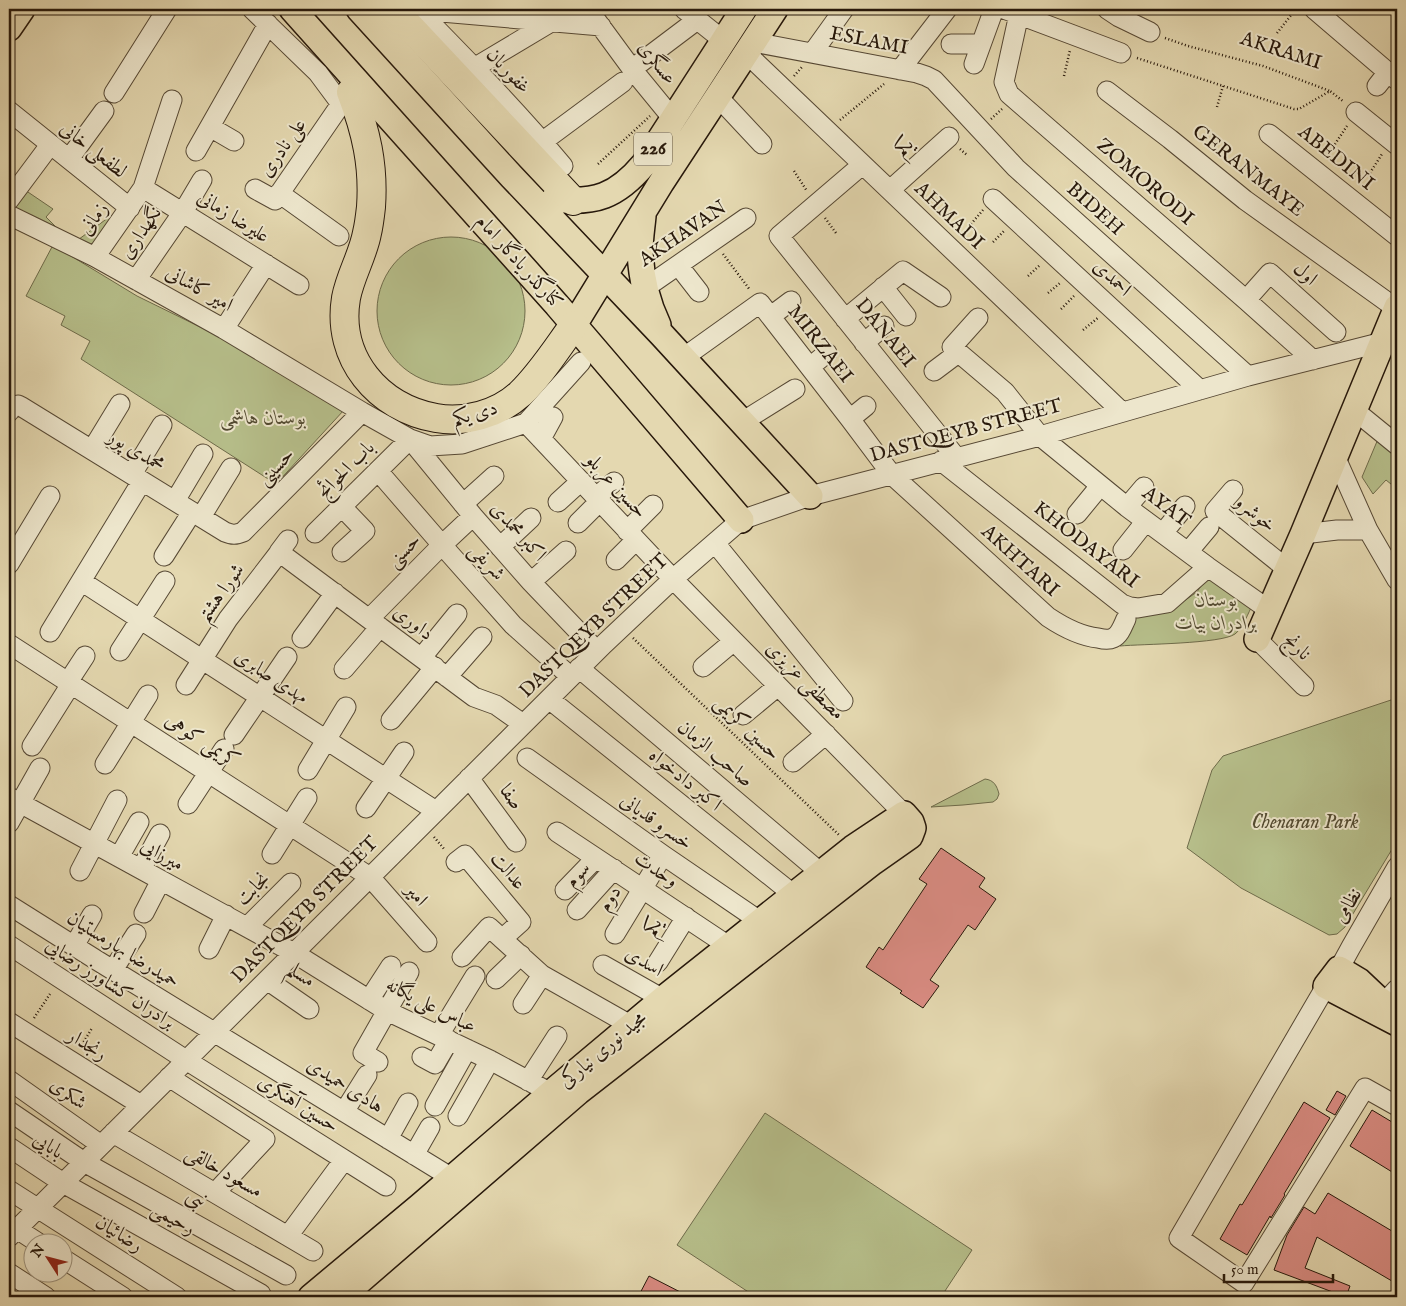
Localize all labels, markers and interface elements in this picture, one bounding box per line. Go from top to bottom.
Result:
street label: ESLAMI [828,21,911,61]
street label: AKRAMI [1236,26,1325,76]
street label: عسگری [632,35,683,90]
street label: غفوریان [480,43,536,99]
street label: علی نادری [254,114,313,183]
street label: لطفعلی خانی [54,116,132,185]
street label: GERANMAYE [1187,119,1309,223]
street label: ABEDINI [1292,119,1380,197]
street label: یکم [889,131,923,166]
road number: 226 [634,132,672,166]
street label: ZOMORODI [1091,133,1199,231]
street label: AHMADI [908,176,989,256]
street label: BIDEH [1061,177,1129,241]
street label: علیرضا زمانی [192,185,274,249]
street label: AKHAVAN [633,195,732,273]
street label: زمانی [74,197,114,241]
street label: نگهداری [114,202,168,264]
street label: کنارگذر یادگار امام [467,207,570,317]
street label: احمدی [1088,254,1136,302]
street label: اول [1288,257,1322,291]
street label: امیر کاشانی [161,260,237,318]
street label: DANAEI [849,293,921,373]
street label: MIRZAEI [782,300,859,388]
street label: DASTQEYB STREET [867,393,1065,469]
street label: دی یکم [449,396,502,437]
park label: بوستان هاشمی [220,406,306,431]
street label: محمدی پور [101,423,169,479]
street label: باب الحوائج [311,435,383,507]
street label: حسینی [252,443,301,492]
street label: حسین عربلو [578,447,652,524]
street label: AYAT [1136,480,1195,533]
street label: خوشرو [1228,489,1281,538]
street label: KHODAYARI [1028,496,1144,594]
street label: اکبر محمدی [485,497,551,567]
street label: AKHTARI [975,519,1064,603]
street label: حسنی [381,528,427,574]
street label: شریفی [463,538,510,587]
street label: DASTQEYB STREET [514,548,674,704]
street label: شورا هشتم [191,559,256,631]
park label: بوستان برادران بیات [1175,588,1258,636]
street label: داوری [388,600,438,646]
street label: نارنج [1276,628,1316,668]
street label: مصطفی عزیزی [760,636,850,726]
street label: مهدی صابری [229,644,313,710]
street label: حسین کریمی [708,690,786,766]
street label: کریمی کوهی [160,708,244,774]
street label: صاحب الزمان [672,715,758,793]
street label: اکبر دادخواه [643,743,727,817]
street label: صفا [493,779,529,815]
street label: خسرو قدیانی [615,788,697,856]
park label: Chenaran Park [1252,810,1358,835]
street label: DASTQEYB STREET [226,831,384,989]
street label: میرزایی [136,833,188,877]
street label: وحدت [629,846,683,894]
street label: عدالت [485,847,531,895]
street label: سوم [560,856,599,896]
street label: نجابت [231,867,275,911]
street label: امیر [398,877,433,912]
street label: دوم [592,881,631,919]
street label: نظامی [1328,884,1368,928]
street label: حمیدرضا بهارمستیان [62,906,184,994]
street label: یکم [638,912,673,944]
street label: برادران کشاورز رضایی [40,933,180,1035]
street label: اسدی [620,941,668,983]
street label: مسلم [278,957,320,999]
street label: عباس علی یگانه [381,971,481,1040]
street label: مجید نوری نیارکی [553,1005,652,1094]
street label: رنجدار [61,1022,112,1067]
street label: هادی حمیدی [302,1052,388,1120]
street label: حسین آهنگری [253,1068,344,1139]
street label: شکری [45,1072,91,1116]
street label: بابایی [28,1127,68,1165]
street label: مسعود خالقی [180,1140,267,1205]
street label: نبی [181,1183,211,1216]
street label: رحیمی [146,1197,200,1241]
street label: رضائیان [90,1210,148,1258]
north arrow [22,1234,72,1284]
text: N [27,1241,49,1262]
scale bar [1224,1251,1332,1283]
text: 50 m [1231,1260,1259,1279]

